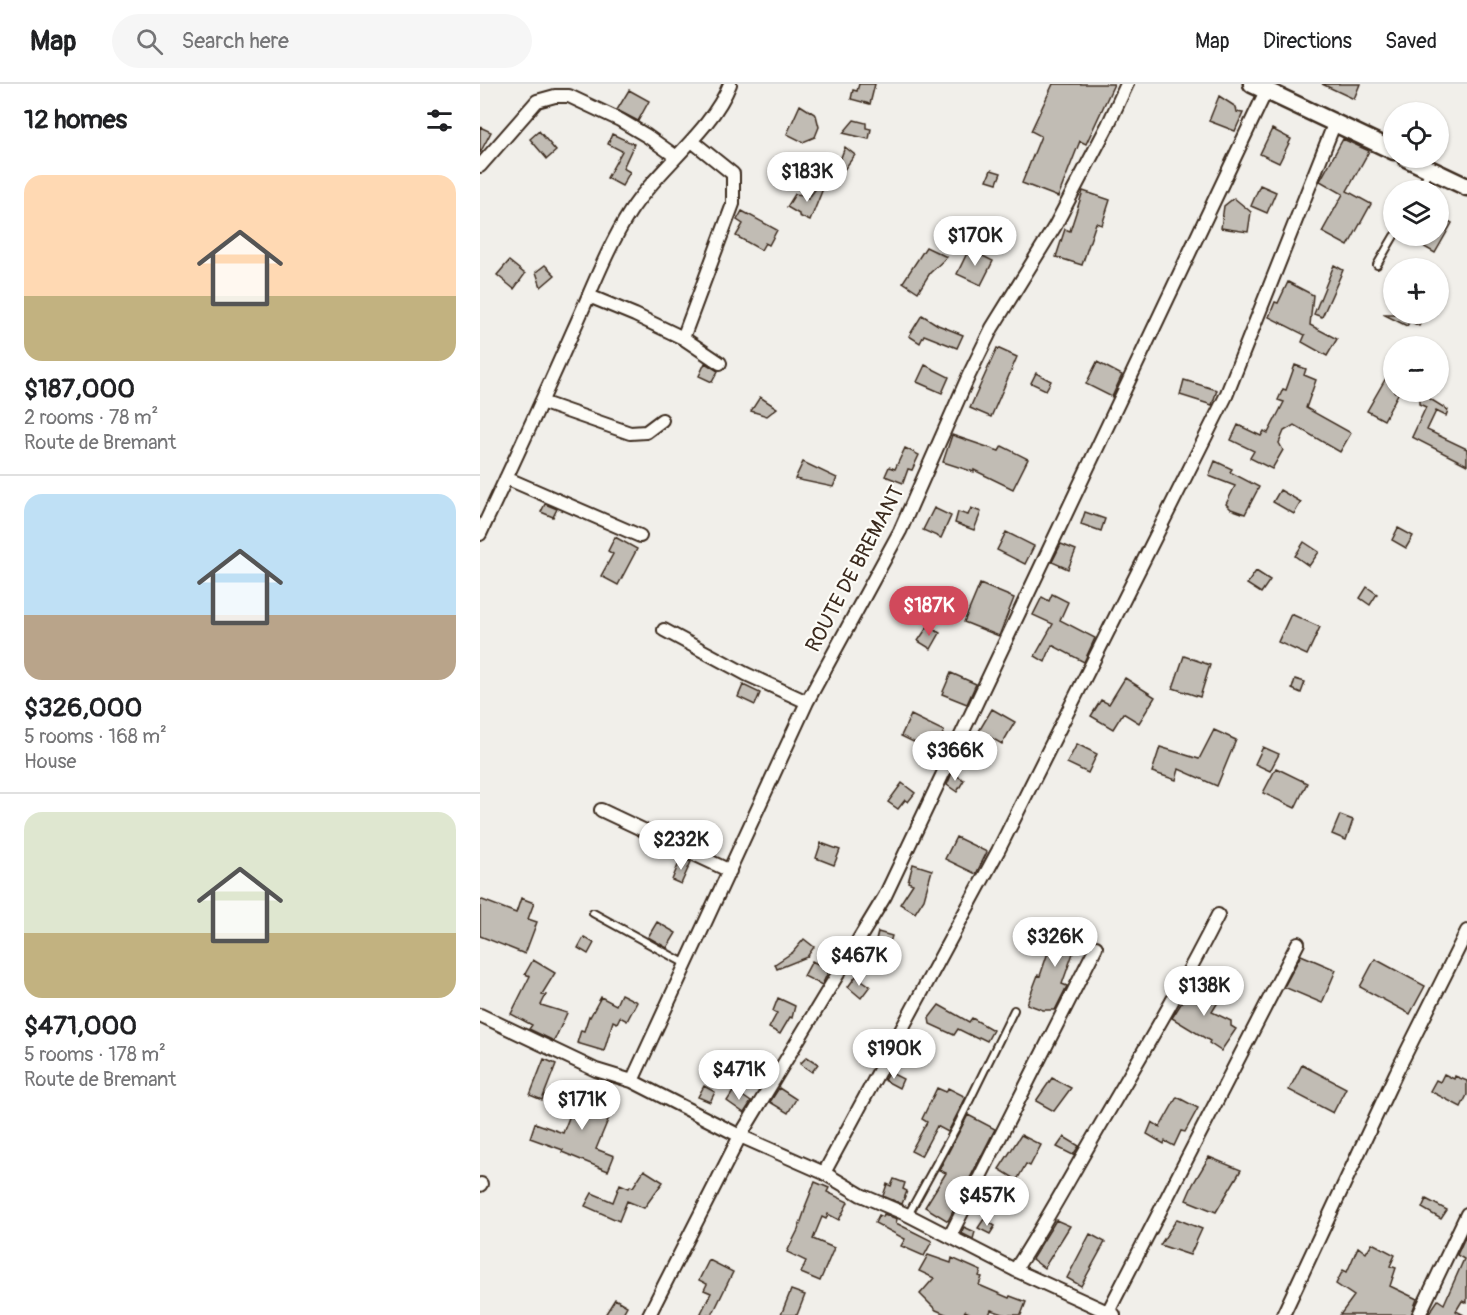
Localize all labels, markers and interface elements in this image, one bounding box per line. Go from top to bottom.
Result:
search box [112,14,532,68]
text: Map [30,24,76,59]
icon: search [133,25,166,58]
text: Search here [181,27,289,55]
text: Map [1195,28,1230,55]
text: Directions [1263,28,1352,55]
text: Saved [1385,28,1437,55]
map controls [1383,102,1449,402]
button: locate [1383,102,1449,168]
text: 12 homes [24,104,127,136]
icon: filters [423,104,456,137]
pin: $183K [765,152,849,203]
text: $183K [781,159,833,184]
button: layers [1383,180,1449,246]
icon: home [186,214,294,322]
pin: $170K [933,216,1017,267]
text: $170K [948,223,1002,248]
button: + [1383,258,1449,324]
button: − [1383,336,1449,402]
text: $187,000 [24,373,135,405]
text: 2 rooms · 78 m² [24,405,158,430]
text: Route de Bremant [24,430,176,455]
street label: ROUTE DE BREMANT [800,481,910,657]
icon: home [186,533,294,641]
pin: $187K [887,586,971,637]
text: $187K [903,593,955,618]
text: $326,000 [24,692,142,724]
text: 5 rooms · 168 m² [24,724,167,749]
pin: $366K [913,731,997,782]
text: $366K [926,738,984,763]
text: House [24,749,76,774]
pin: $232K [639,820,723,871]
text: $232K [653,827,709,852]
icon: home [186,851,294,959]
pin: $326K [1013,917,1097,968]
text: $326K [1027,924,1083,949]
pin: $467K [817,936,901,987]
text: $467K [831,943,887,968]
pin: $138K [1162,966,1246,1017]
text: $138K [1178,973,1230,998]
text: $471,000 [24,1010,137,1042]
pin: $190K [852,1029,936,1080]
text: $190K [867,1036,921,1061]
text: 5 rooms · 178 m² [24,1042,166,1067]
pin: $471K [697,1050,781,1101]
text: $471K [713,1057,765,1082]
text: Route de Bremant [24,1067,176,1092]
pin: $171K [540,1080,624,1131]
text: $171K [557,1087,607,1112]
pin: $457K [945,1176,1029,1227]
text: $457K [959,1183,1015,1208]

